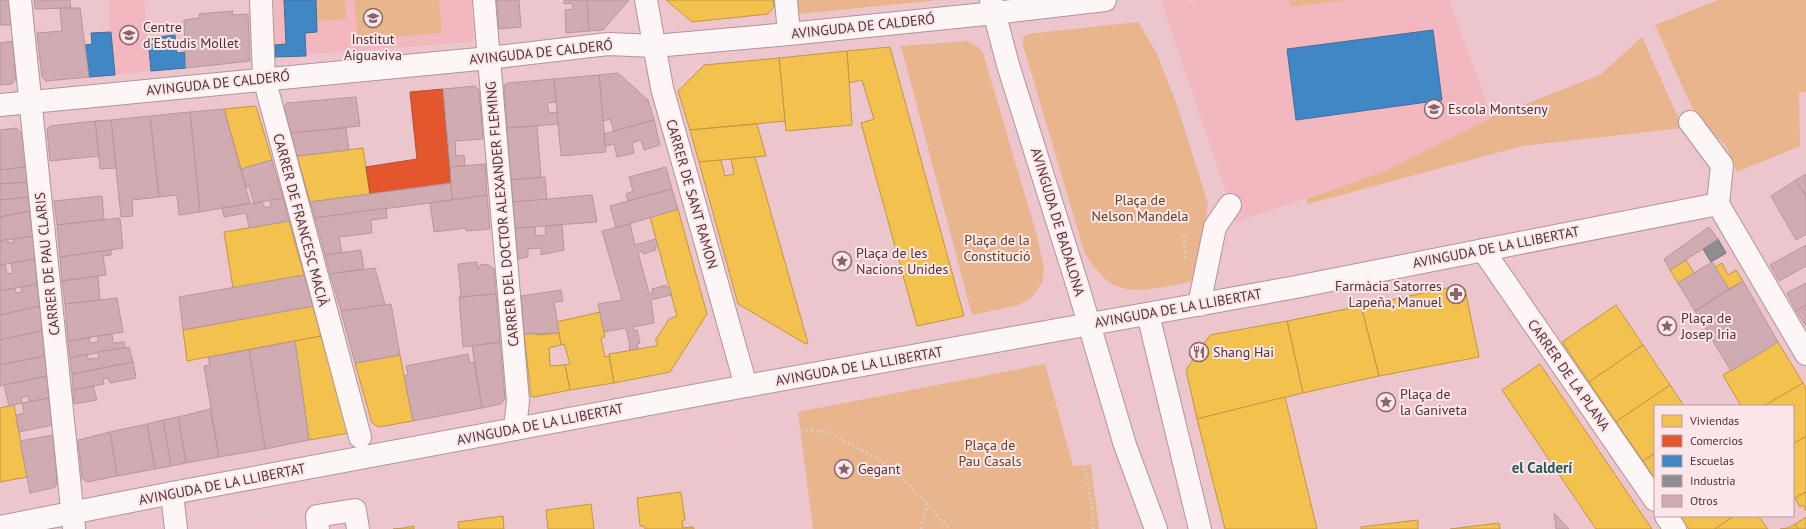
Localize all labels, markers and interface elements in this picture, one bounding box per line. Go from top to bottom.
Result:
school or university icon: Institut Aiguaviva [362,7,384,29]
street label: AVINGUDA DE CALDERÓ [790,10,936,42]
place label: Centre d'Estudis Mollet [143,18,239,52]
school or university icon: Centre d'Estudis Mollet [118,24,140,46]
place label: Institut Aiguaviva [344,30,402,64]
street label: AVINGUDA DE CALDERÓ [468,36,614,68]
street label: AVINGUDA DE CALDERÓ [145,67,291,99]
street label: CARRER DEL DOCTOR ALEXANDER FLEMING [481,81,523,347]
school or university icon: Escola Montseny [1423,98,1445,120]
place label: Escola Montseny [1448,100,1548,118]
street label: CARRER DE SANT RAMON [662,117,722,271]
street label: CARRER DE FRANCESC MACIÀ [269,131,333,309]
street label: AVINGUDA DE BADALONA [1027,146,1089,299]
park label: Plaça de Nelson Mandela [1092,191,1188,225]
street label: CARRER DE PAU CLARIS [31,192,63,336]
street label: AVINGUDA DE LA LLIBERTAT [1411,222,1581,272]
park label: Plaça de la Constitució [964,231,1030,265]
place label: Plaça de les Nacions Unides [856,244,948,278]
place icon: Plaça de les Nacions Unides [831,250,853,272]
place label: Farmàcia Satorres Lapeña, Manuel [1335,277,1442,311]
pharmacy icon: Farmàcia Satorres Lapeña, Manuel [1445,283,1467,305]
street label: AVINGUDA DE LA LLIBERTAT [1093,284,1263,332]
place label: Plaça de Josep Iria [1680,309,1736,343]
place icon: Plaça de Josep Iria [1656,315,1678,337]
street label: CARRER DE LA PLANA [1524,316,1615,435]
restaurant icon: Shang Hai [1188,341,1210,363]
street label: AVINGUDA DE LA LLIBERTAT [774,342,944,390]
place label: Shang Hai [1213,343,1274,361]
place label: Plaça de la Ganiveta [1400,385,1467,419]
place icon: Plaça de la Ganiveta [1375,391,1397,413]
street label: AVINGUDA DE LA LLIBERTAT [455,399,625,449]
legend [1654,405,1794,517]
text: Viviendas [1689,413,1739,428]
text: Comercios [1690,433,1743,448]
park label: Plaça de Pau Casals [958,436,1022,470]
text: Escuelas [1690,453,1734,468]
place icon: Gegant [833,458,855,480]
district label: el Calderí [1512,458,1572,477]
street label: AVINGUDA DE LA LLIBERTAT [137,459,307,509]
place label: Gegant [858,460,901,478]
text: Industria [1690,473,1735,488]
text: Otros [1690,493,1718,508]

